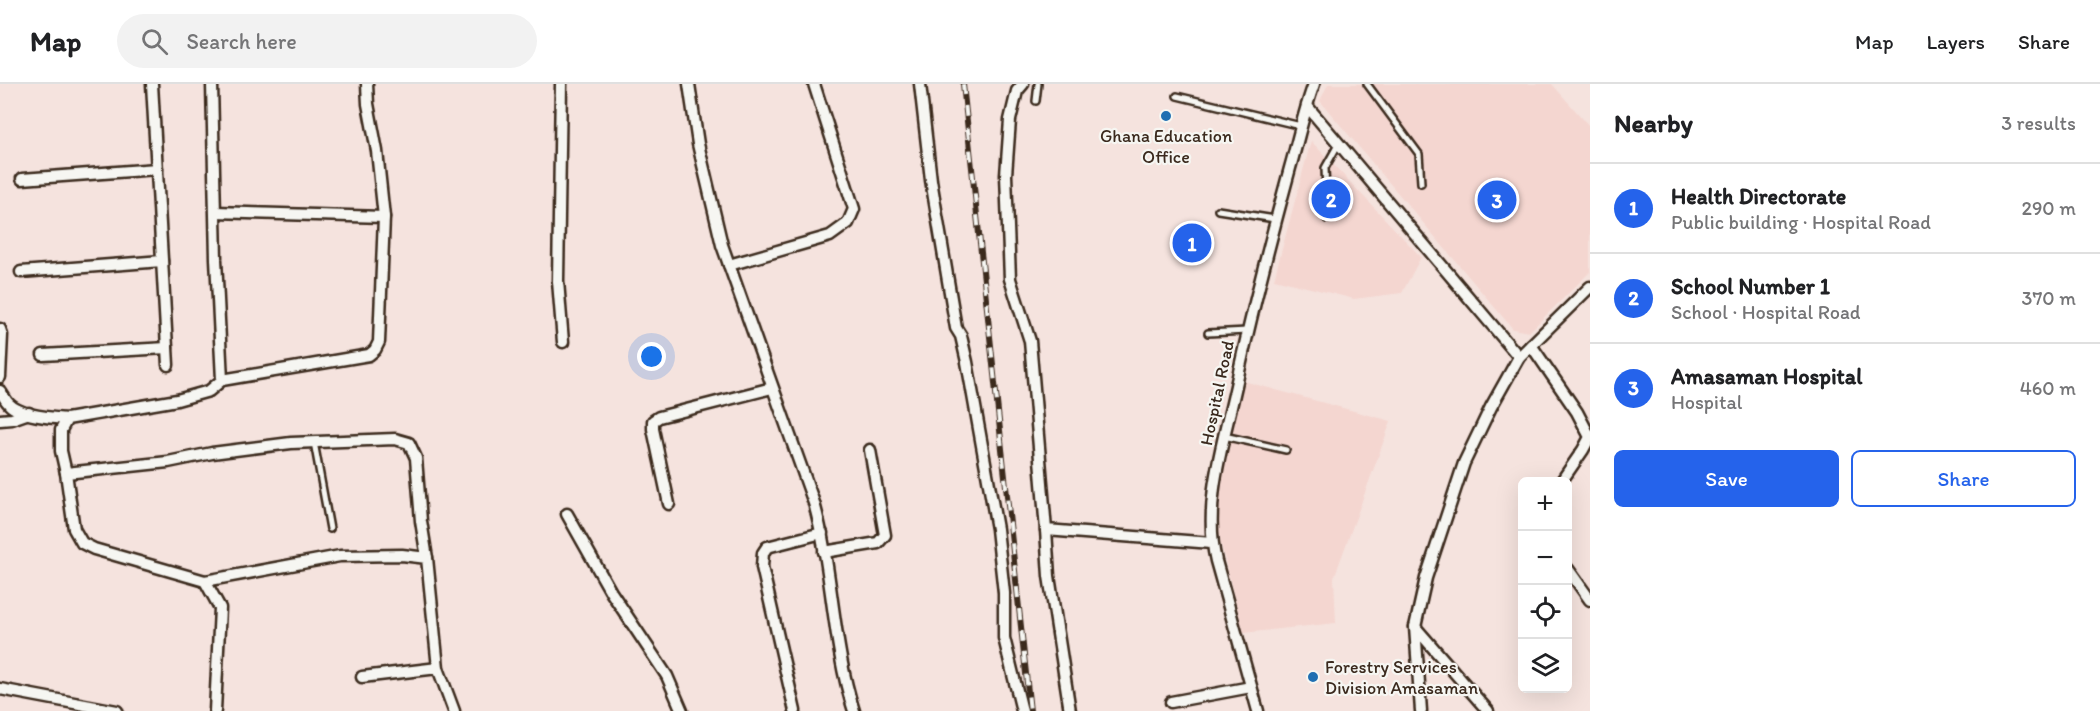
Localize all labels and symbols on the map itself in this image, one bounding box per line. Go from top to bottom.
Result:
marker: Ghana Education Office [1159,109,1173,123]
place label: Ghana Education Office [1100,125,1232,168]
pin: 2 [1312,176,1350,222]
pin: 3 [1478,178,1516,222]
pin: 1 [1172,220,1212,266]
street label: Hospital Road [1195,338,1239,448]
your location [637,342,666,371]
place label: Forestry Services Division Amasaman [1325,656,1478,699]
marker: Forestry Services Division Amasaman [1306,670,1320,684]

